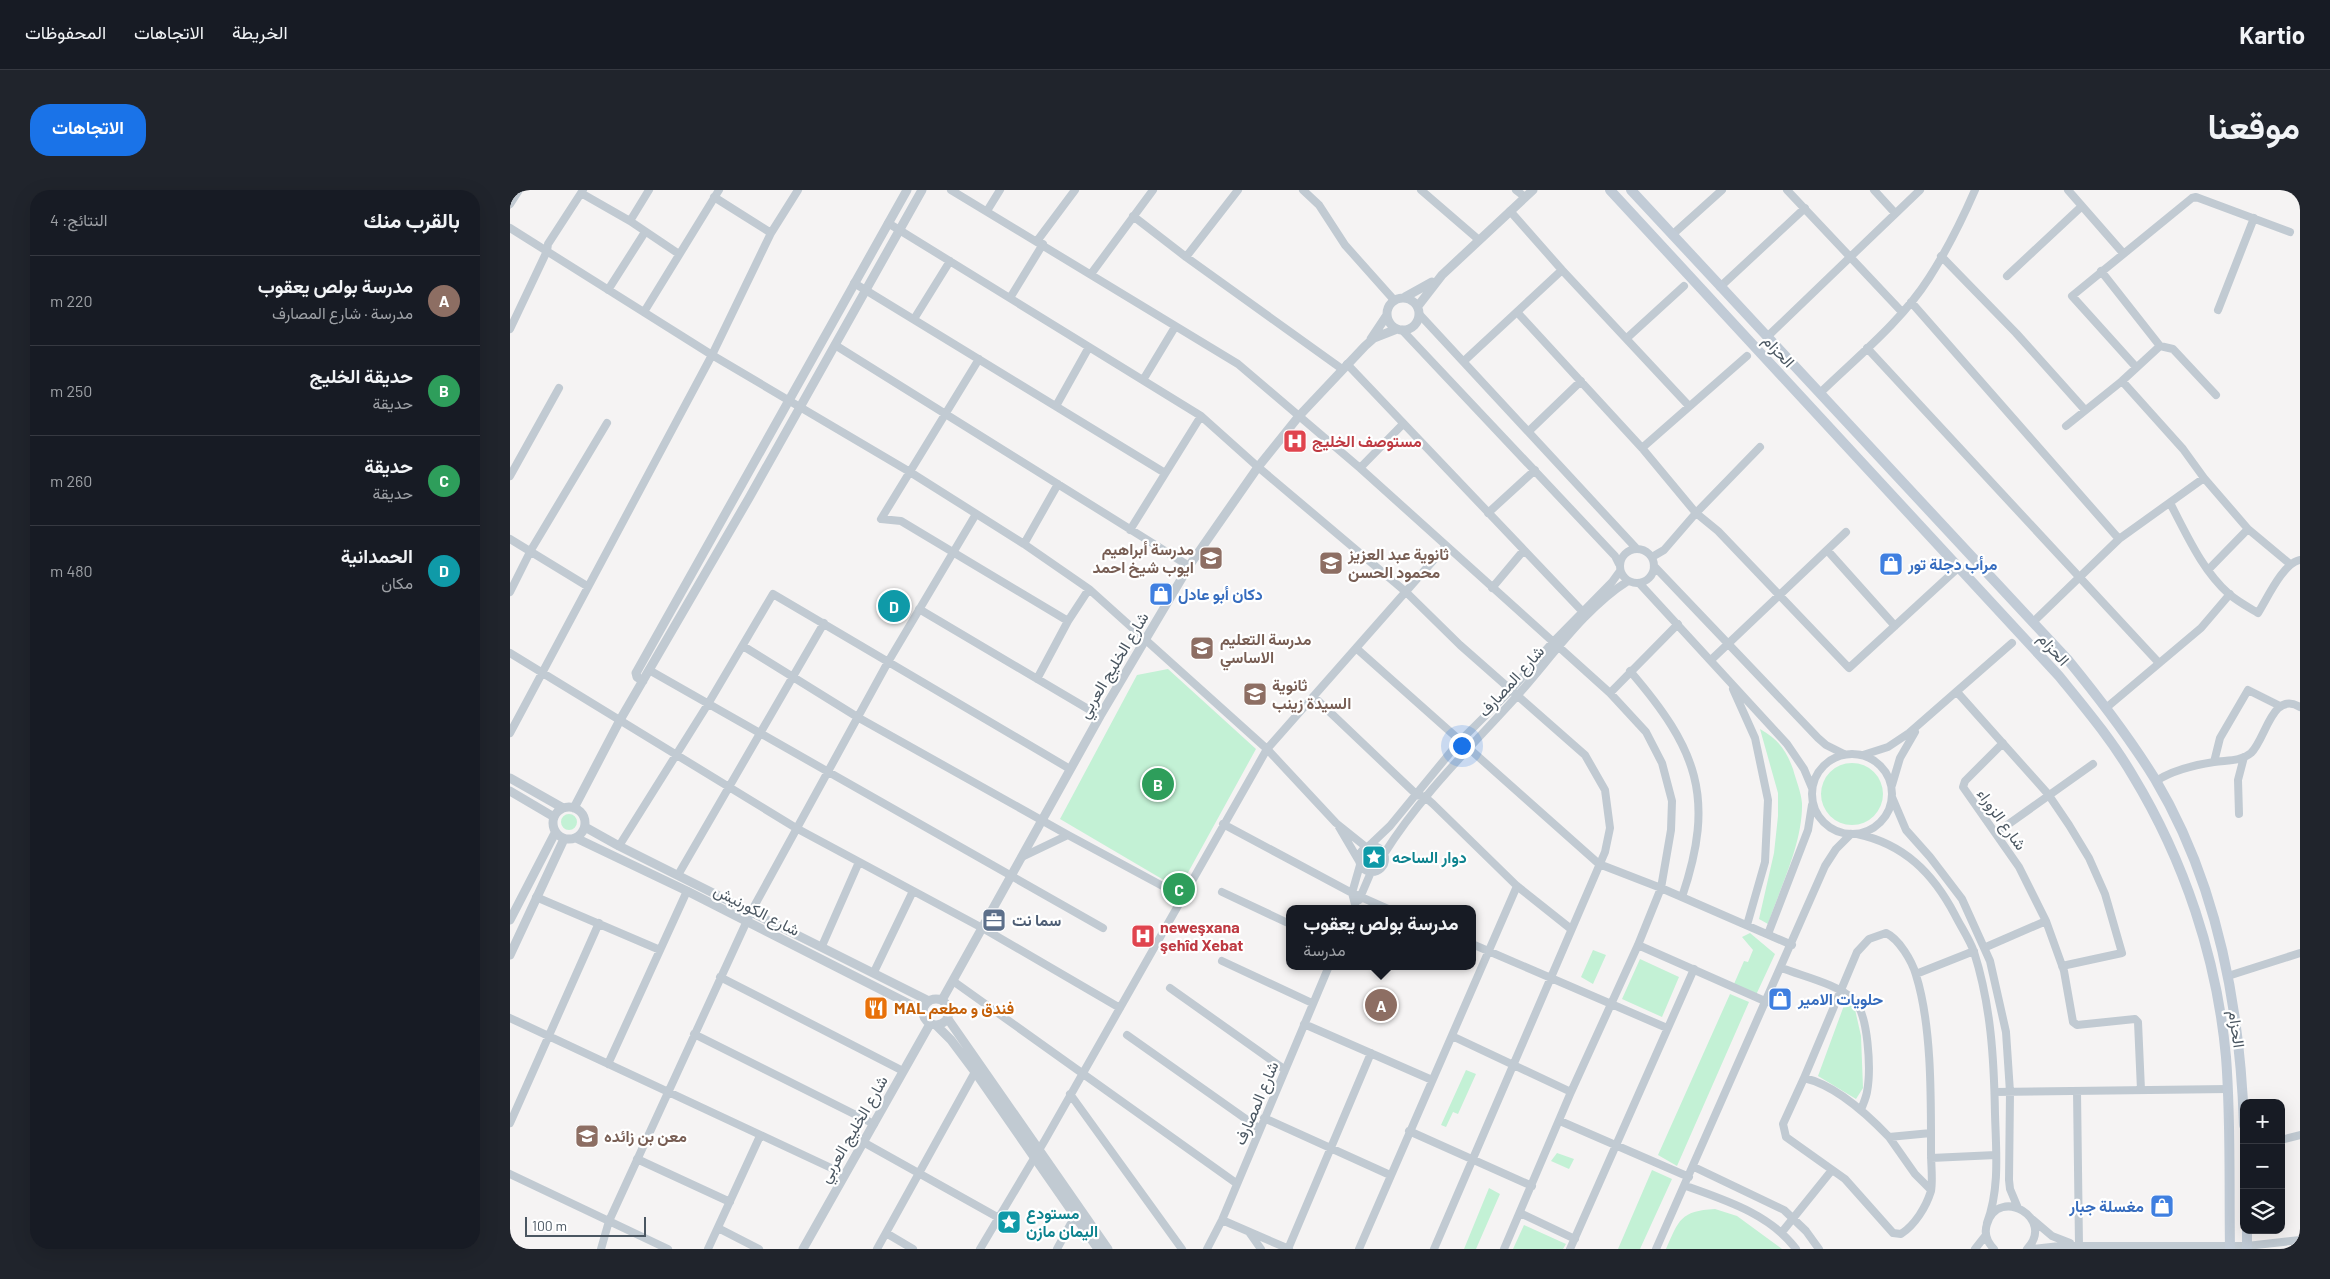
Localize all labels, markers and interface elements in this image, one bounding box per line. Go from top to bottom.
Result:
text: Kartio [2239,20,2305,49]
text: المحفوظات [25,21,106,43]
text: الاتجاهات [134,21,204,43]
text: الخريطة [232,21,288,43]
button: الاتجاهات [30,104,146,156]
text: موقعنا [2207,104,2300,146]
text: بالقرب منك [364,207,460,232]
text: النتائج: 4 [50,210,107,229]
text: مدرسة بولص يعقوب [258,274,413,297]
text: 220 m [50,291,93,310]
text: A [439,291,449,310]
text: مدرسة · شارع المصارف [272,303,413,322]
street label: الحزام [1758,330,1799,372]
text: حديقة الخليج [310,364,413,387]
text: 250 m [50,381,92,400]
text: B [439,381,449,400]
text: حديقة [373,393,413,412]
hospital icon: مستوصف الخليج [1282,428,1308,454]
place label: مستوصف الخليج [1312,431,1422,453]
text: حديقة [364,454,413,477]
text: 260 m [50,471,92,490]
text: C [439,471,449,490]
text: حديقة [373,483,413,502]
place label: مدرسة أبراهيم ايوب شيخ احمد [1092,539,1194,579]
text: الحمدانية [341,544,413,567]
place label: ثانوية عبد العزيز محمود الحسن [1347,544,1449,583]
school or university icon: مدرسة أبراهيم ايوب شيخ احمد [1198,545,1224,571]
school or university icon: ثانوية عبد العزيز محمود الحسن [1318,550,1344,576]
shop icon: مرأب دجلة تور [1878,551,1904,577]
place label: مرأب دجلة تور [1907,554,1998,575]
text: 480 m [50,561,93,580]
text: D [439,561,449,580]
text: مكان [381,573,413,592]
shop icon: دكان أبو عادل [1148,581,1174,607]
place label: دكان أبو عادل [1178,584,1263,605]
pin: D [878,587,910,625]
street label: شارع الخليج العربي [1073,608,1156,724]
street label: الحزام [2033,628,2074,670]
place label: مدرسة التعليم الاساسي [1220,629,1312,671]
school or university icon: مدرسة التعليم الاساسي [1189,635,1215,661]
street label: شارع المصارف [1474,641,1550,722]
place label: ثانوية السيدة زينب [1272,675,1351,714]
school or university icon: ثانوية السيدة زينب [1242,681,1268,707]
your location [1449,733,1475,759]
pin: B [1142,765,1174,803]
street label: شارع الزوراء [1971,784,2031,855]
place icon: دوار الساحه [1361,844,1387,870]
place label: دوار الساحه [1392,847,1467,868]
pin: C [1163,870,1195,908]
street label: شارع الكورنيش [710,880,803,942]
popup [1286,905,1476,970]
office icon: سما نت [981,907,1007,933]
place label: سما نت [1012,910,1062,929]
text: مدرسة بولص يعقوب [1303,911,1459,934]
place label: neweşxana şehîd Xebat [1160,917,1243,954]
hospital icon: neweşxana şehîd Xebat [1130,923,1156,949]
text: مدرسة [1303,940,1346,959]
pin: A [1365,986,1397,1024]
shop icon: حلويات الامير [1767,986,1793,1012]
place label: حلويات الامير [1797,989,1883,1010]
restaurant icon: MAL فندق و مطعم [863,995,889,1021]
place label: MAL فندق و مطعم [894,998,1014,1019]
street label: الحزام [2223,1009,2250,1049]
street label: شارع المصارف [1229,1058,1284,1149]
street label: شارع الخليج العربي [814,1072,895,1188]
map controls [2240,1099,2285,1234]
button: + [2240,1099,2285,1144]
school or university icon: معن بن زائده [574,1123,600,1149]
place label: معن بن زائده [604,1126,687,1147]
button: − [2240,1144,2285,1189]
button: layers [2240,1189,2285,1234]
shop icon: مغسلة جبار [2149,1193,2175,1219]
place label: مغسلة جبار [2068,1196,2144,1217]
place label: مستودع اليمان مازن [1026,1203,1098,1242]
place icon: مستودع اليمان مازن [996,1209,1022,1235]
scale bar [525,1214,646,1237]
text: 100 m [532,1217,567,1234]

